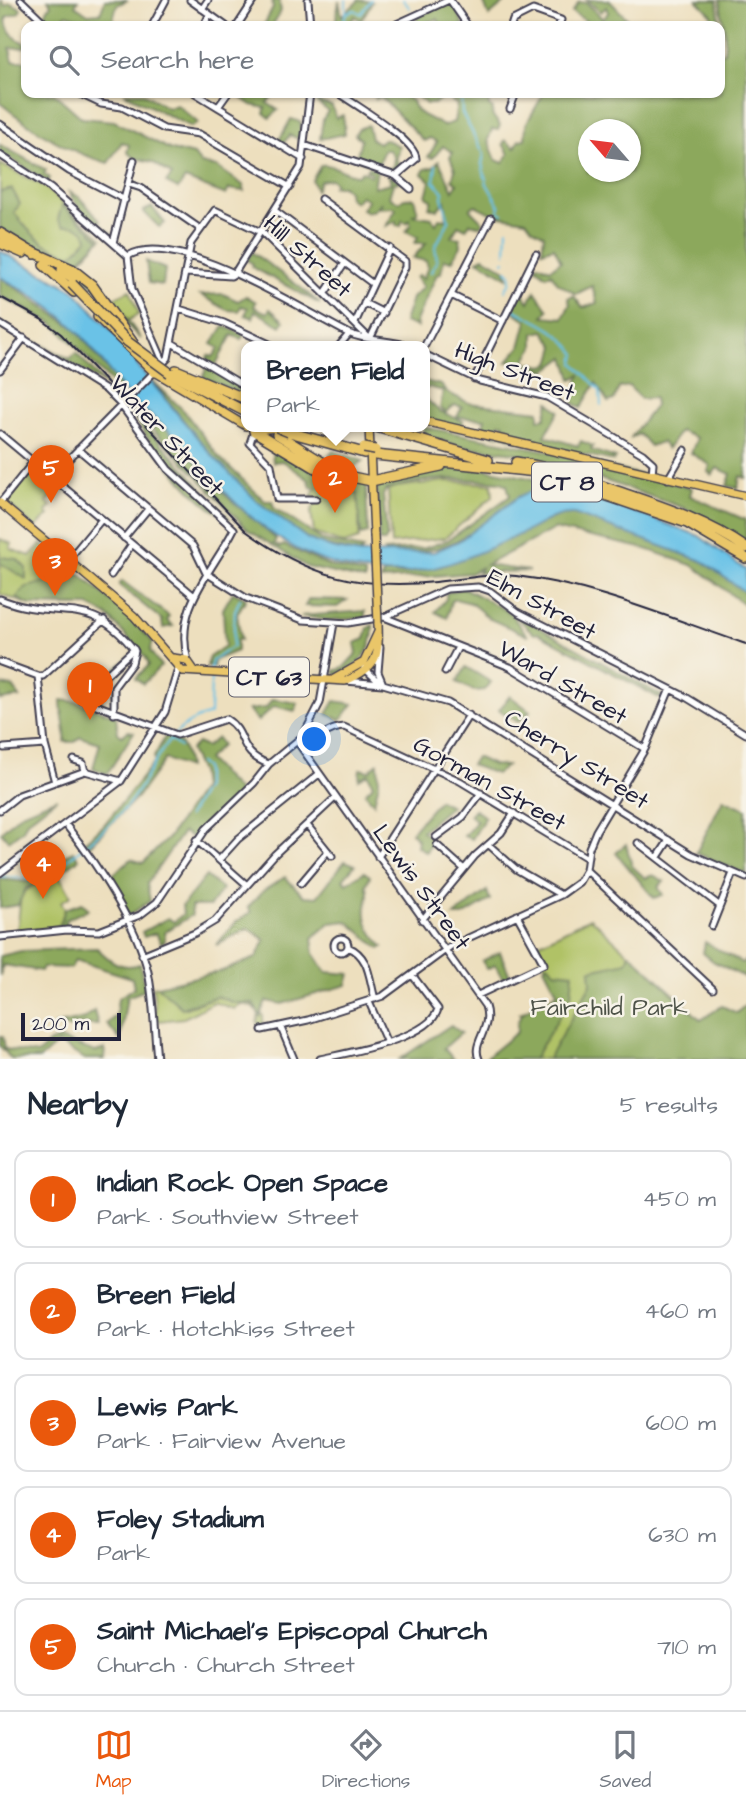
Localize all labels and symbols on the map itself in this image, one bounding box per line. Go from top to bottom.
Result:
north arrow [578,119,641,182]
street label: Hill Street [255,208,360,306]
street label: High Street [449,333,580,411]
street label: Water Street [101,368,232,504]
pin: 5 [28,445,74,503]
pin: 2 [312,455,358,513]
road number: CT 8 [532,462,602,502]
pin: 3 [32,538,78,596]
street label: Elm Street [481,561,603,649]
street label: Ward Street [492,632,634,734]
road number: CT 63 [229,657,309,696]
pin: 1 [67,662,113,720]
street label: Cherry Street [497,702,656,819]
your location [297,722,331,756]
street label: Gorman Street [407,728,572,840]
street label: Lewis Street [364,818,479,958]
pin: 4 [20,841,66,899]
park label: Fairchild Park [530,991,688,1025]
scale bar [21,1010,121,1042]

